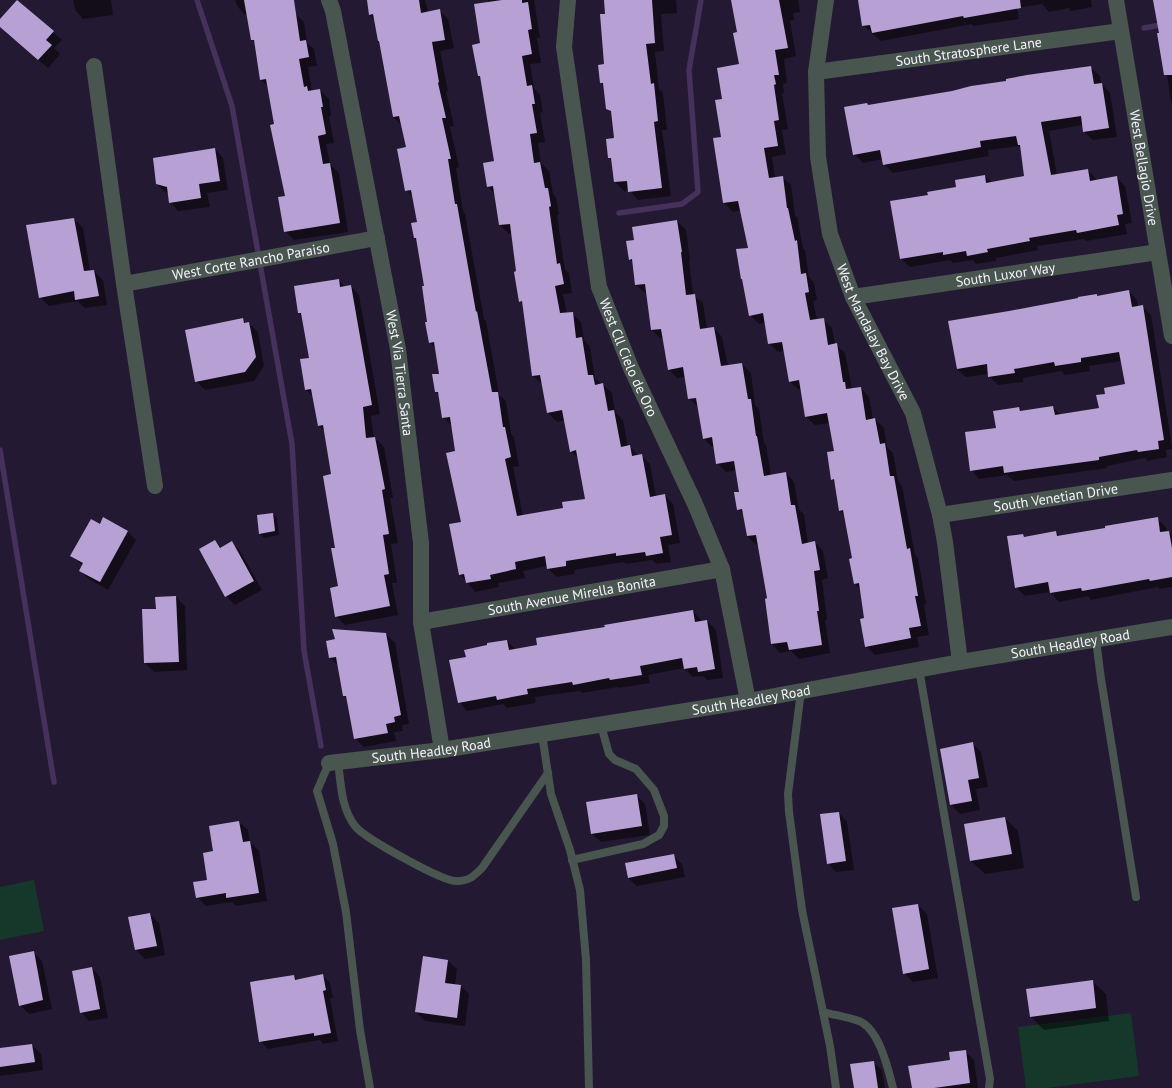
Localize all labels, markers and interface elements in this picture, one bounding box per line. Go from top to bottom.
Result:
street label: South Stratosphere Lane [894,33,1043,70]
street label: West Bellagio Drive [1125,109,1162,227]
street label: West Corte Rancho Paraiso [171,238,331,284]
street label: South Luxor Way [954,258,1057,291]
street label: West Mandalay Bay Drive [833,261,914,404]
street label: West Cll Cielo de Oro [595,296,662,420]
street label: West Via Tierra Santa [382,309,417,437]
street label: South Venetian Drive [992,479,1119,516]
street label: South Avenue Mirella Bonita [486,572,657,619]
street label: South Headley Road [1010,625,1131,662]
street label: South Headley Road [691,681,812,719]
street label: South Headley Road [371,733,492,767]

